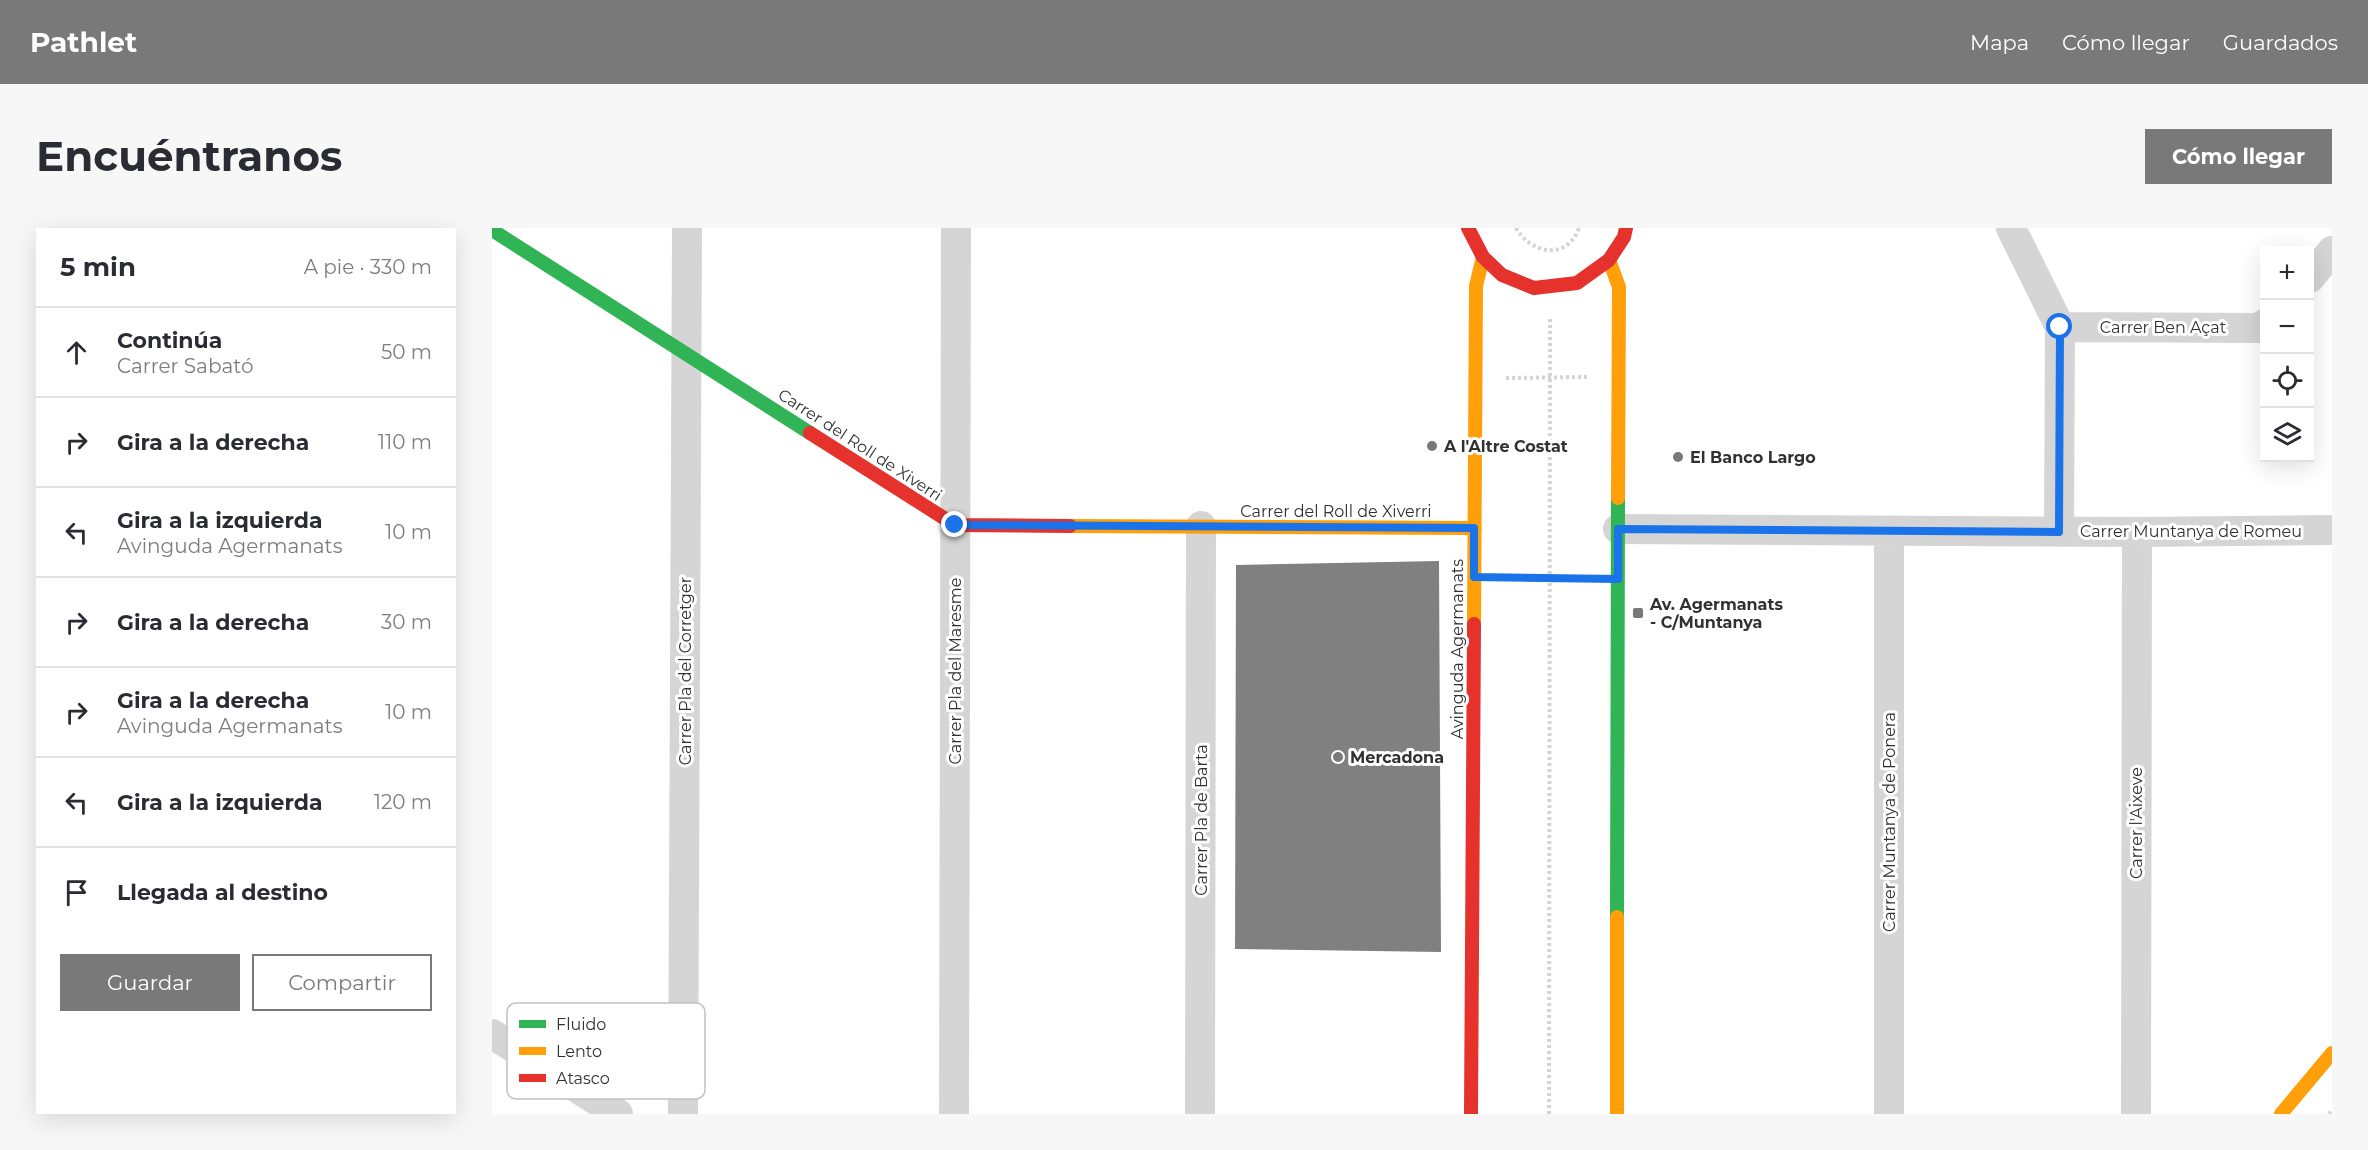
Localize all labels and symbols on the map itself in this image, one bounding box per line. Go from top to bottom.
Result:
route start [2046,313,2072,339]
street label: Carrer Ben Açat [2100,318,2227,337]
street label: Carrer del Roll de Xiverri [775,385,945,505]
place label: A l'Altre Costat [1443,437,1568,456]
marker: A l'Altre Costat [1425,439,1439,453]
place label: El Banco Largo [1690,448,1816,467]
marker: El Banco Largo [1671,450,1685,464]
street label: Carrer del Roll de Xiverri [1240,502,1432,521]
route end [941,511,967,537]
street label: Carrer Muntanya de Romeu [2080,522,2302,541]
street label: Avinguda Agermanats [1448,559,1467,739]
street label: Carrer Pla del Corretger [676,577,695,765]
street label: Carrer Pla del Maresme [946,578,965,764]
place label: Av. Agermanats - C/Muntanya [1649,595,1783,632]
marker: Av. Agermanats - C/Muntanya [1631,606,1645,620]
street label: Carrer Muntanya de Ponera [1880,712,1899,932]
street label: Carrer Pla de Barta [1192,744,1211,896]
place label: Mercadona [1350,748,1444,767]
marker: Mercadona [1331,750,1345,764]
street label: Carrer l'Aixeve [2127,767,2146,879]
legend [507,1003,705,1099]
text: Fluido [556,1015,606,1034]
text: Lento [556,1042,602,1061]
text: Atasco [556,1069,610,1088]

